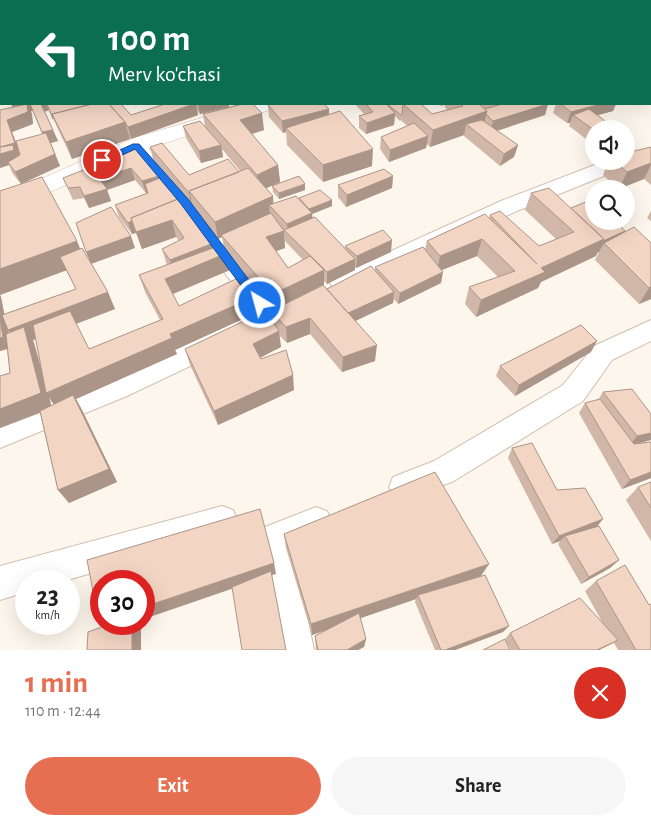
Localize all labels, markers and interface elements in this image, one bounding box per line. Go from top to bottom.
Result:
icon: left [25,20,90,85]
text: 100 m [108,22,191,57]
text: Merv ko'chasi [108,63,221,85]
map controls [585,120,635,230]
button: sound [585,120,635,170]
pin [81,139,123,181]
icon: arrive [88,146,116,174]
button: search [585,180,635,230]
position arrow [233,276,285,328]
speed limit sign: 30 [90,570,155,635]
text: 23 [36,584,59,609]
text: km/h [35,609,60,621]
button: close [574,667,626,719]
text: 1 min [25,668,88,698]
text: 110 m · 12:44 [25,703,101,719]
button: Exit [25,757,321,815]
button: Share [331,757,626,815]

